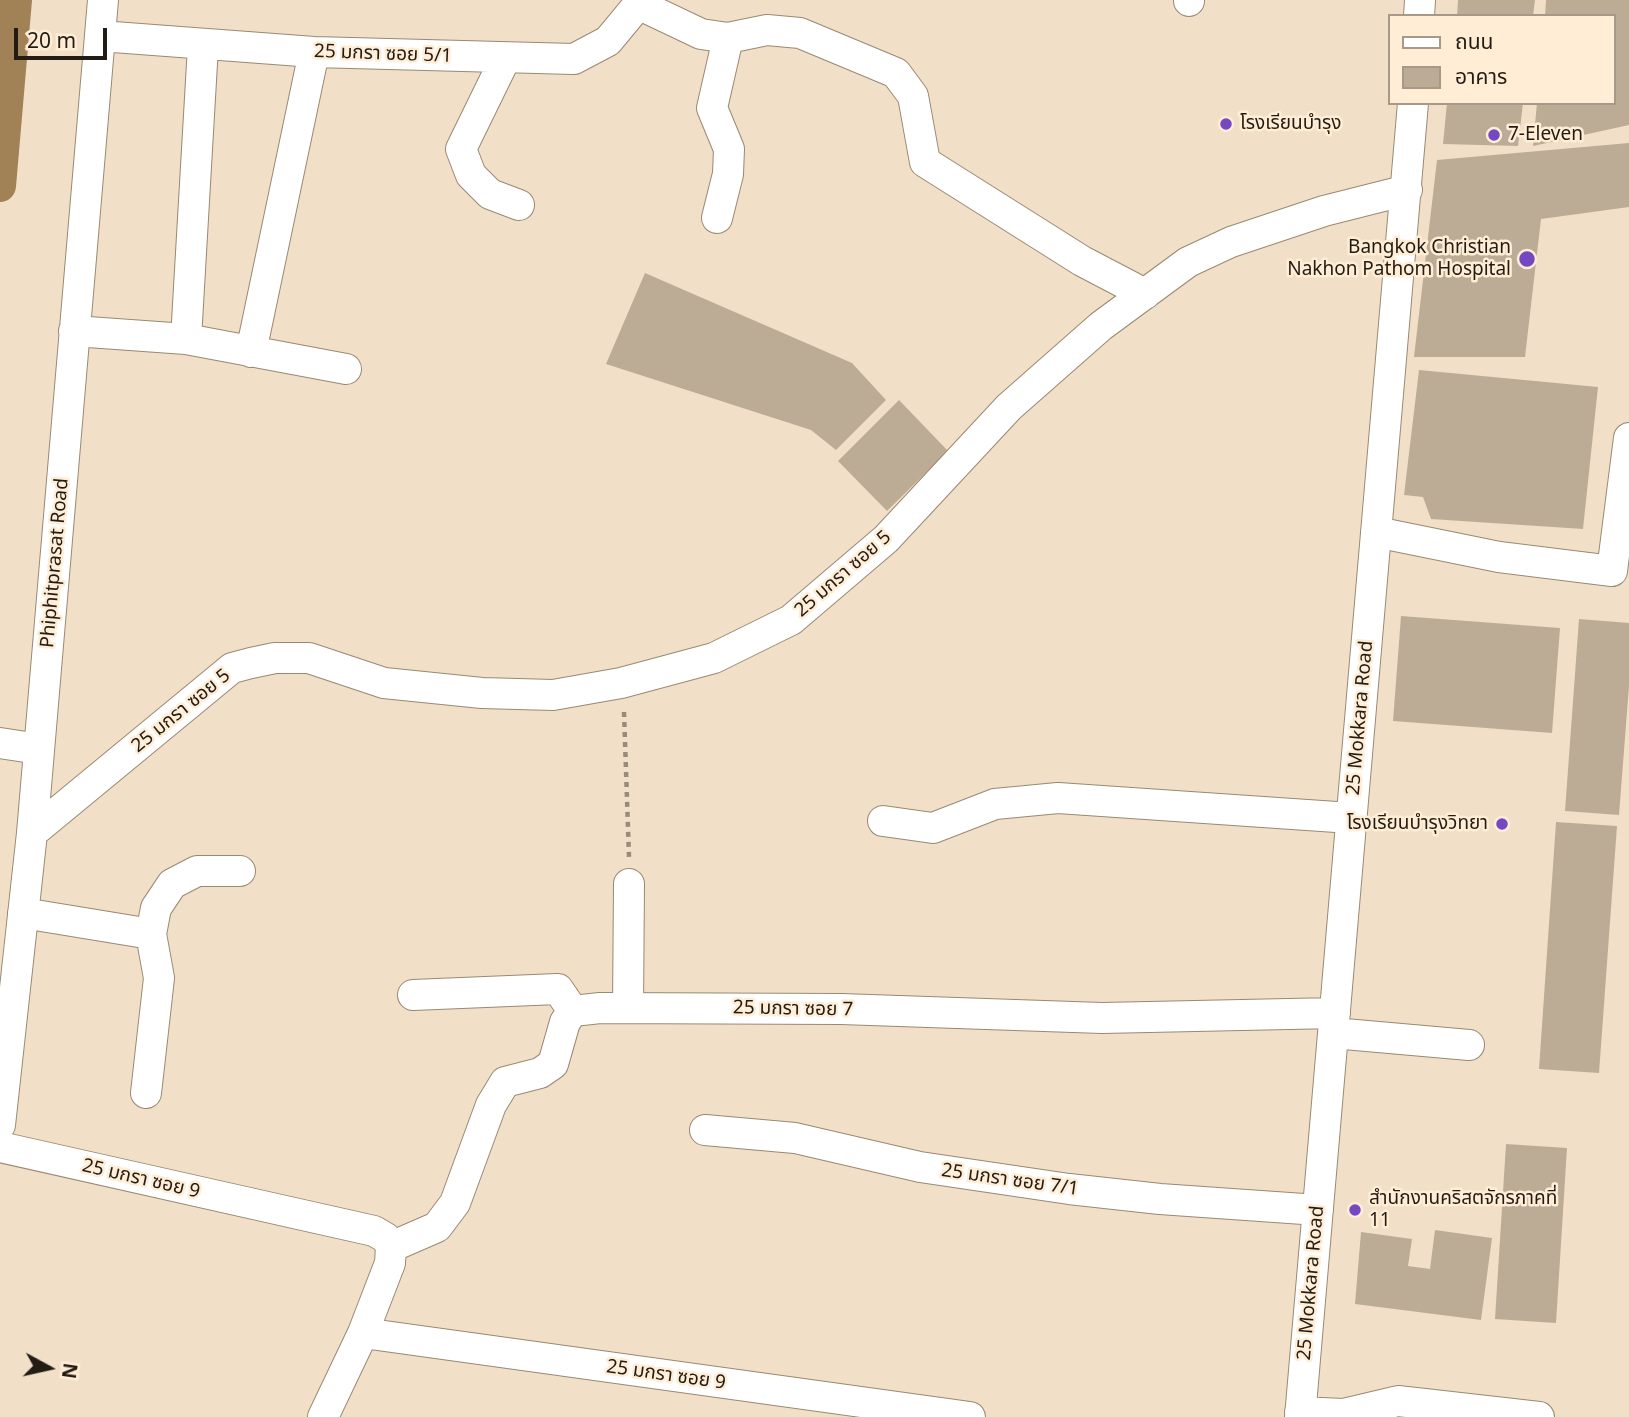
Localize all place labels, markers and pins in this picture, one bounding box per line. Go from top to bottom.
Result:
place label: โรงเรียนบำรุง [1240,113,1341,135]
marker: โรงเรียนบำรุง [1218,116,1234,132]
place label: 7-Eleven [1508,124,1583,146]
marker: 7-Eleven [1486,127,1502,143]
place label: Bangkok Christian Nakhon Pathom Hospital [1287,237,1511,281]
marker: Bangkok Christian Nakhon Pathom Hospital [1517,249,1537,269]
place label: โรงเรียนบำรุงวิทยา [1347,813,1488,835]
marker: โรงเรียนบำรุงวิทยา [1494,816,1510,832]
place label: สำนักงานคริสตจักรภาคที่ 11 [1369,1188,1557,1232]
marker: สำนักงานคริสตจักรภาคที่ 11 [1347,1202,1363,1218]

